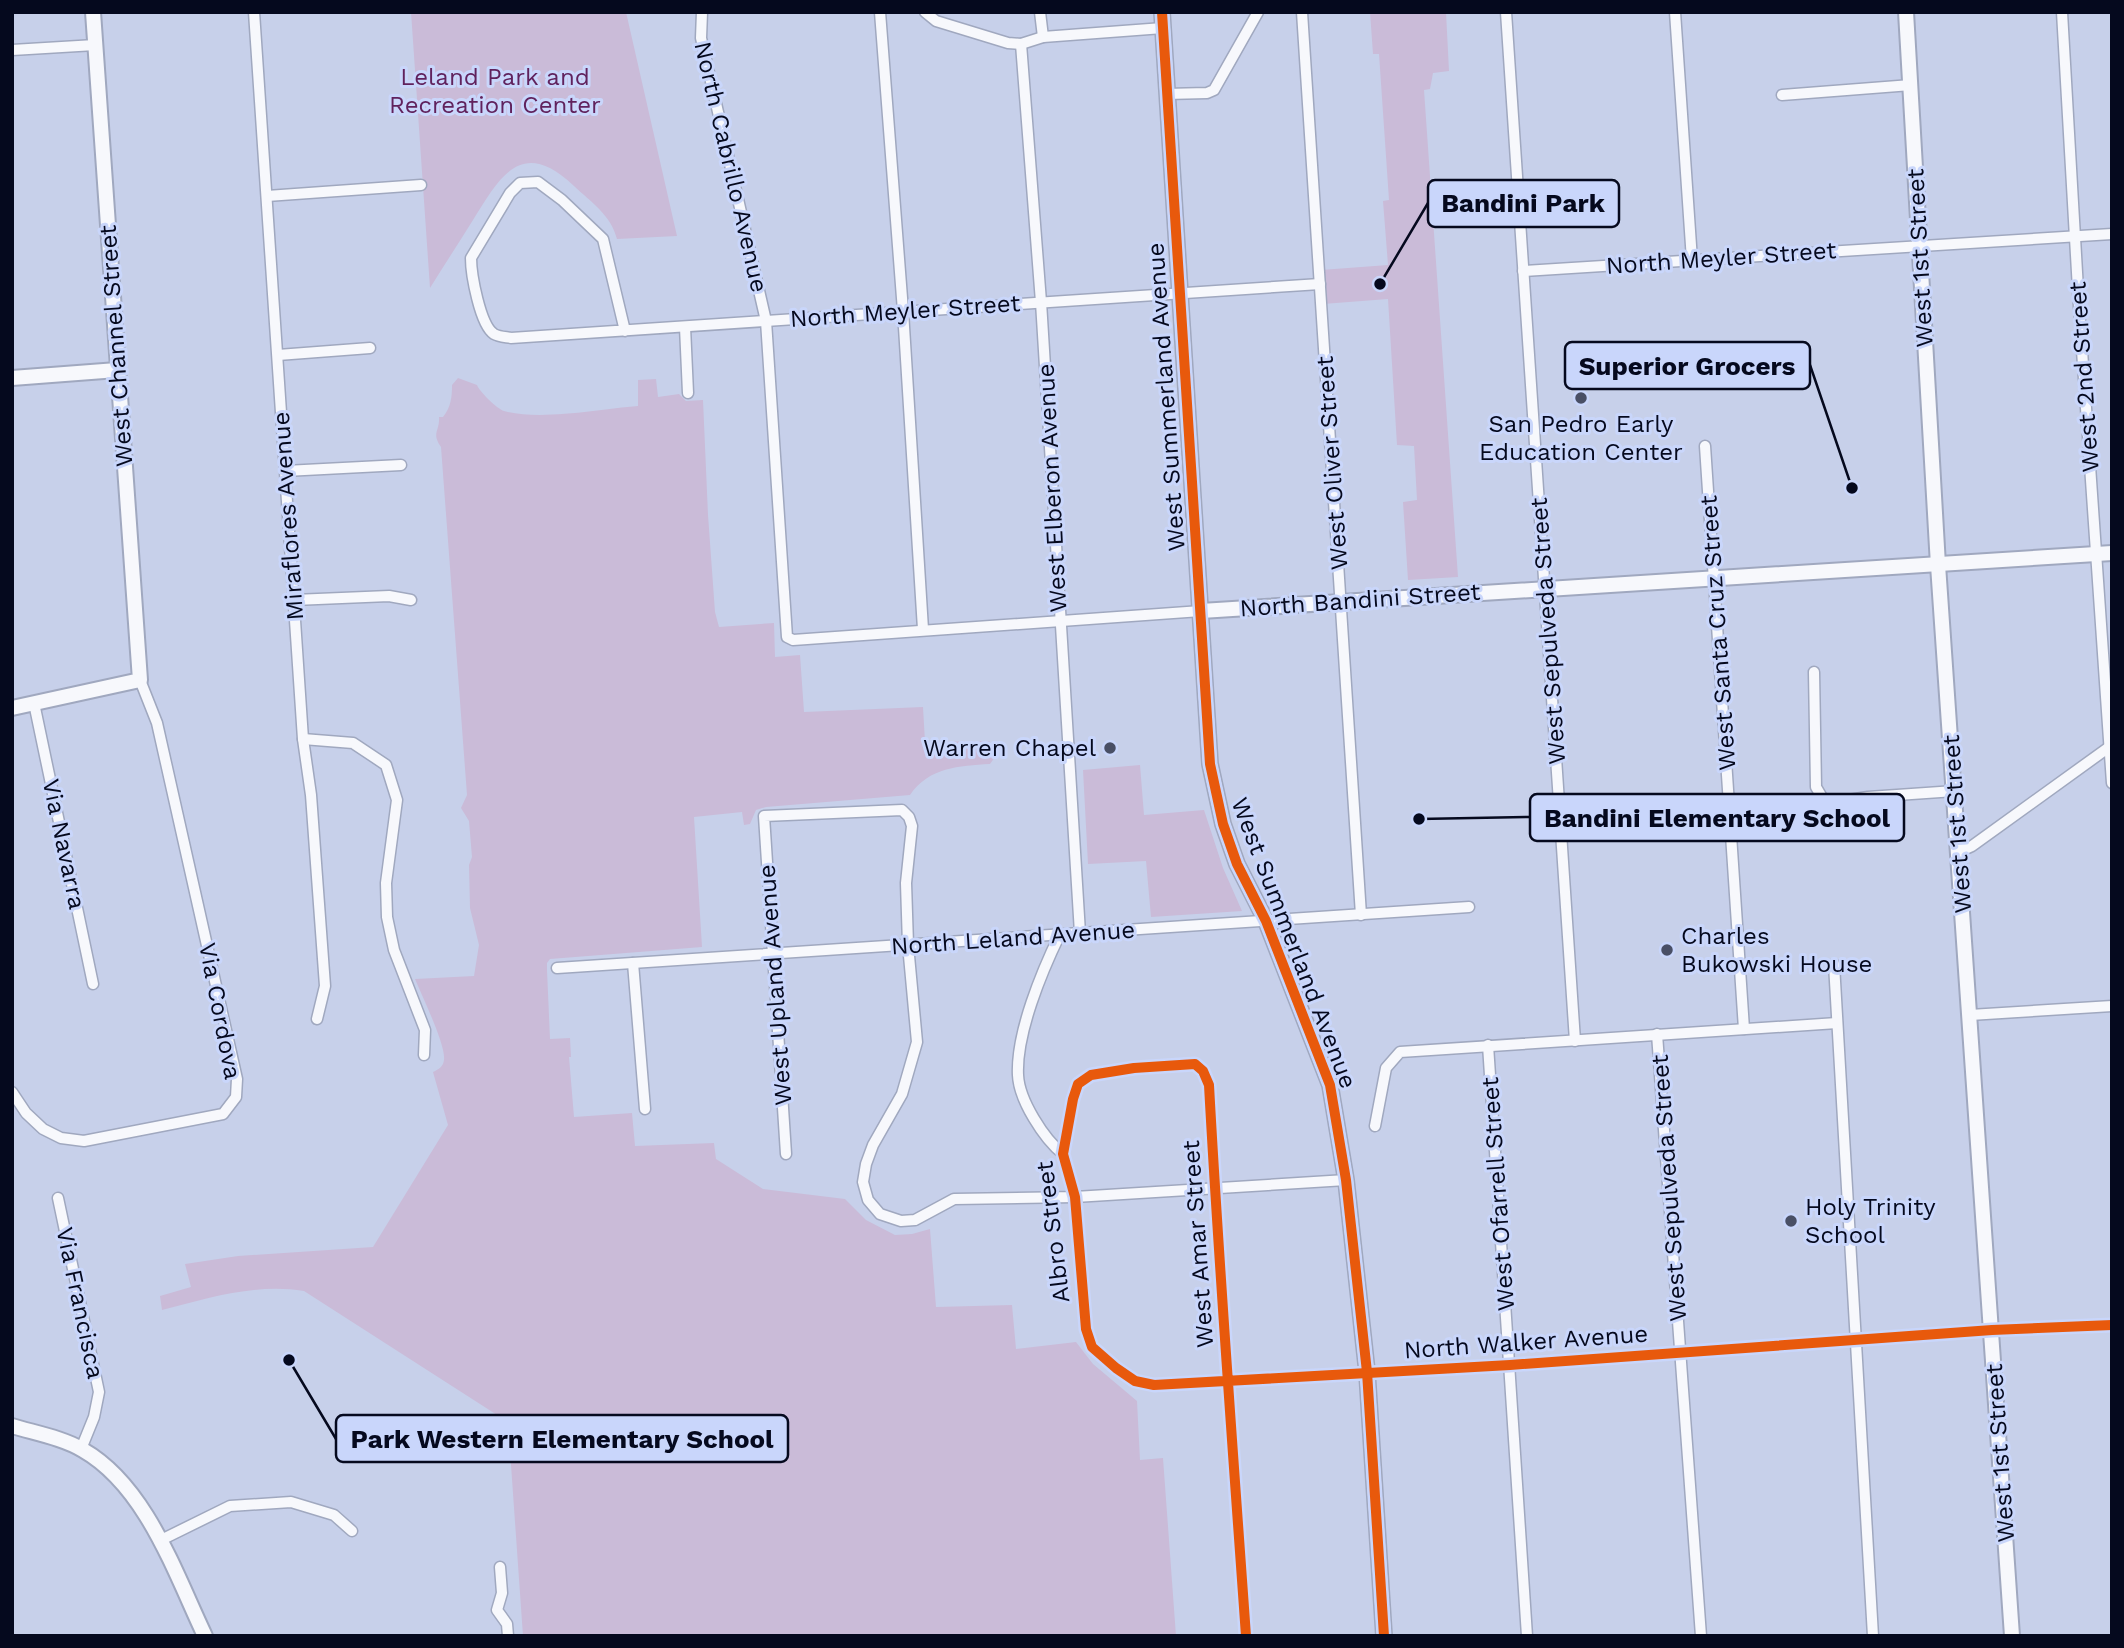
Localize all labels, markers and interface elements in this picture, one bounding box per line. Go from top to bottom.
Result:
street label: North Cabrillo Avenue [689,39,773,295]
park label: Leland Park and Recreation Center [389,63,601,119]
street label: West 1st Street [1901,168,1939,348]
callout: Bandini Park [1428,180,1619,227]
text: Bandini Park [1441,188,1606,218]
street label: West Channel Street [94,224,138,468]
street label: North Meyler Street [1605,236,1837,280]
street label: West Summerland Avenue [1141,242,1191,552]
street label: West 2nd Street [2063,281,2105,473]
street label: North Meyler Street [789,289,1021,333]
callout: Superior Grocers [1565,342,1810,389]
text: Superior Grocers [1579,351,1795,381]
street label: West Oliver Street [1311,355,1353,571]
street label: West Elberon Avenue [1031,363,1073,613]
marker: San Pedro Early Education Center [1573,390,1589,406]
place label: San Pedro Early Education Center [1479,410,1683,466]
street label: Miraflores Avenue [267,411,309,621]
street label: West Santa Cruz Street [1694,494,1742,772]
street label: West Sepulveda Street [1525,496,1571,766]
street label: North Bandini Street [1239,578,1481,622]
place label: Warren Chapel [923,734,1097,762]
street label: West 1st Street [1937,734,1977,914]
marker: Warren Chapel [1102,740,1118,756]
street label: Via Navarra [37,776,91,912]
street label: West Summerland Avenue [1225,794,1363,1092]
callout: Bandini Elementary School [1530,794,1904,841]
text: Bandini Elementary School [1544,803,1891,833]
street label: West Upland Avenue [753,863,797,1107]
street label: North Leland Avenue [890,915,1136,961]
place label: Charles Bukowski House [1681,922,1872,978]
street label: Via Cordova [193,940,247,1082]
marker: Charles Bukowski House [1659,942,1675,958]
street label: West Sepulveda Street [1646,1053,1692,1323]
street label: West Ofarrell Street [1476,1076,1520,1312]
street label: West Amar Street [1177,1139,1219,1349]
street label: Albro Street [1030,1160,1076,1304]
place label: Holy Trinity School [1805,1193,1936,1249]
marker: Holy Trinity School [1783,1213,1799,1229]
street label: Via Francisca [50,1225,110,1381]
street label: North Walker Avenue [1403,1319,1649,1365]
street label: West 1st Street [1980,1363,2020,1543]
callout: Park Western Elementary School [336,1415,788,1462]
text: Park Western Elementary School [350,1424,774,1454]

